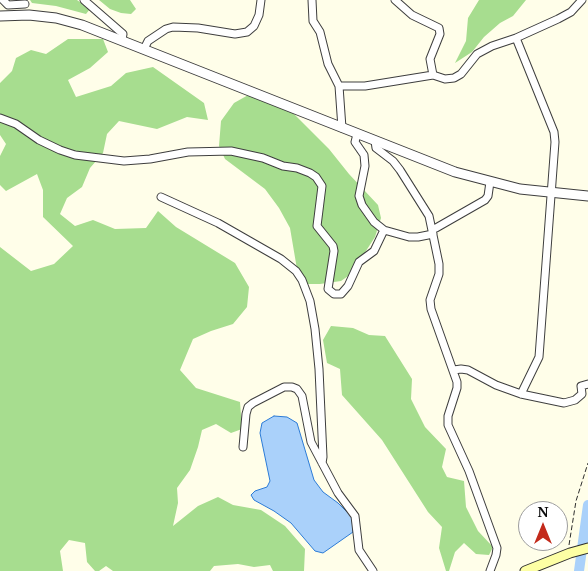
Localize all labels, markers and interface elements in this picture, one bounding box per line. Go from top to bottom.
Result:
north arrow [518,501,568,551]
text: N [537,502,549,521]

